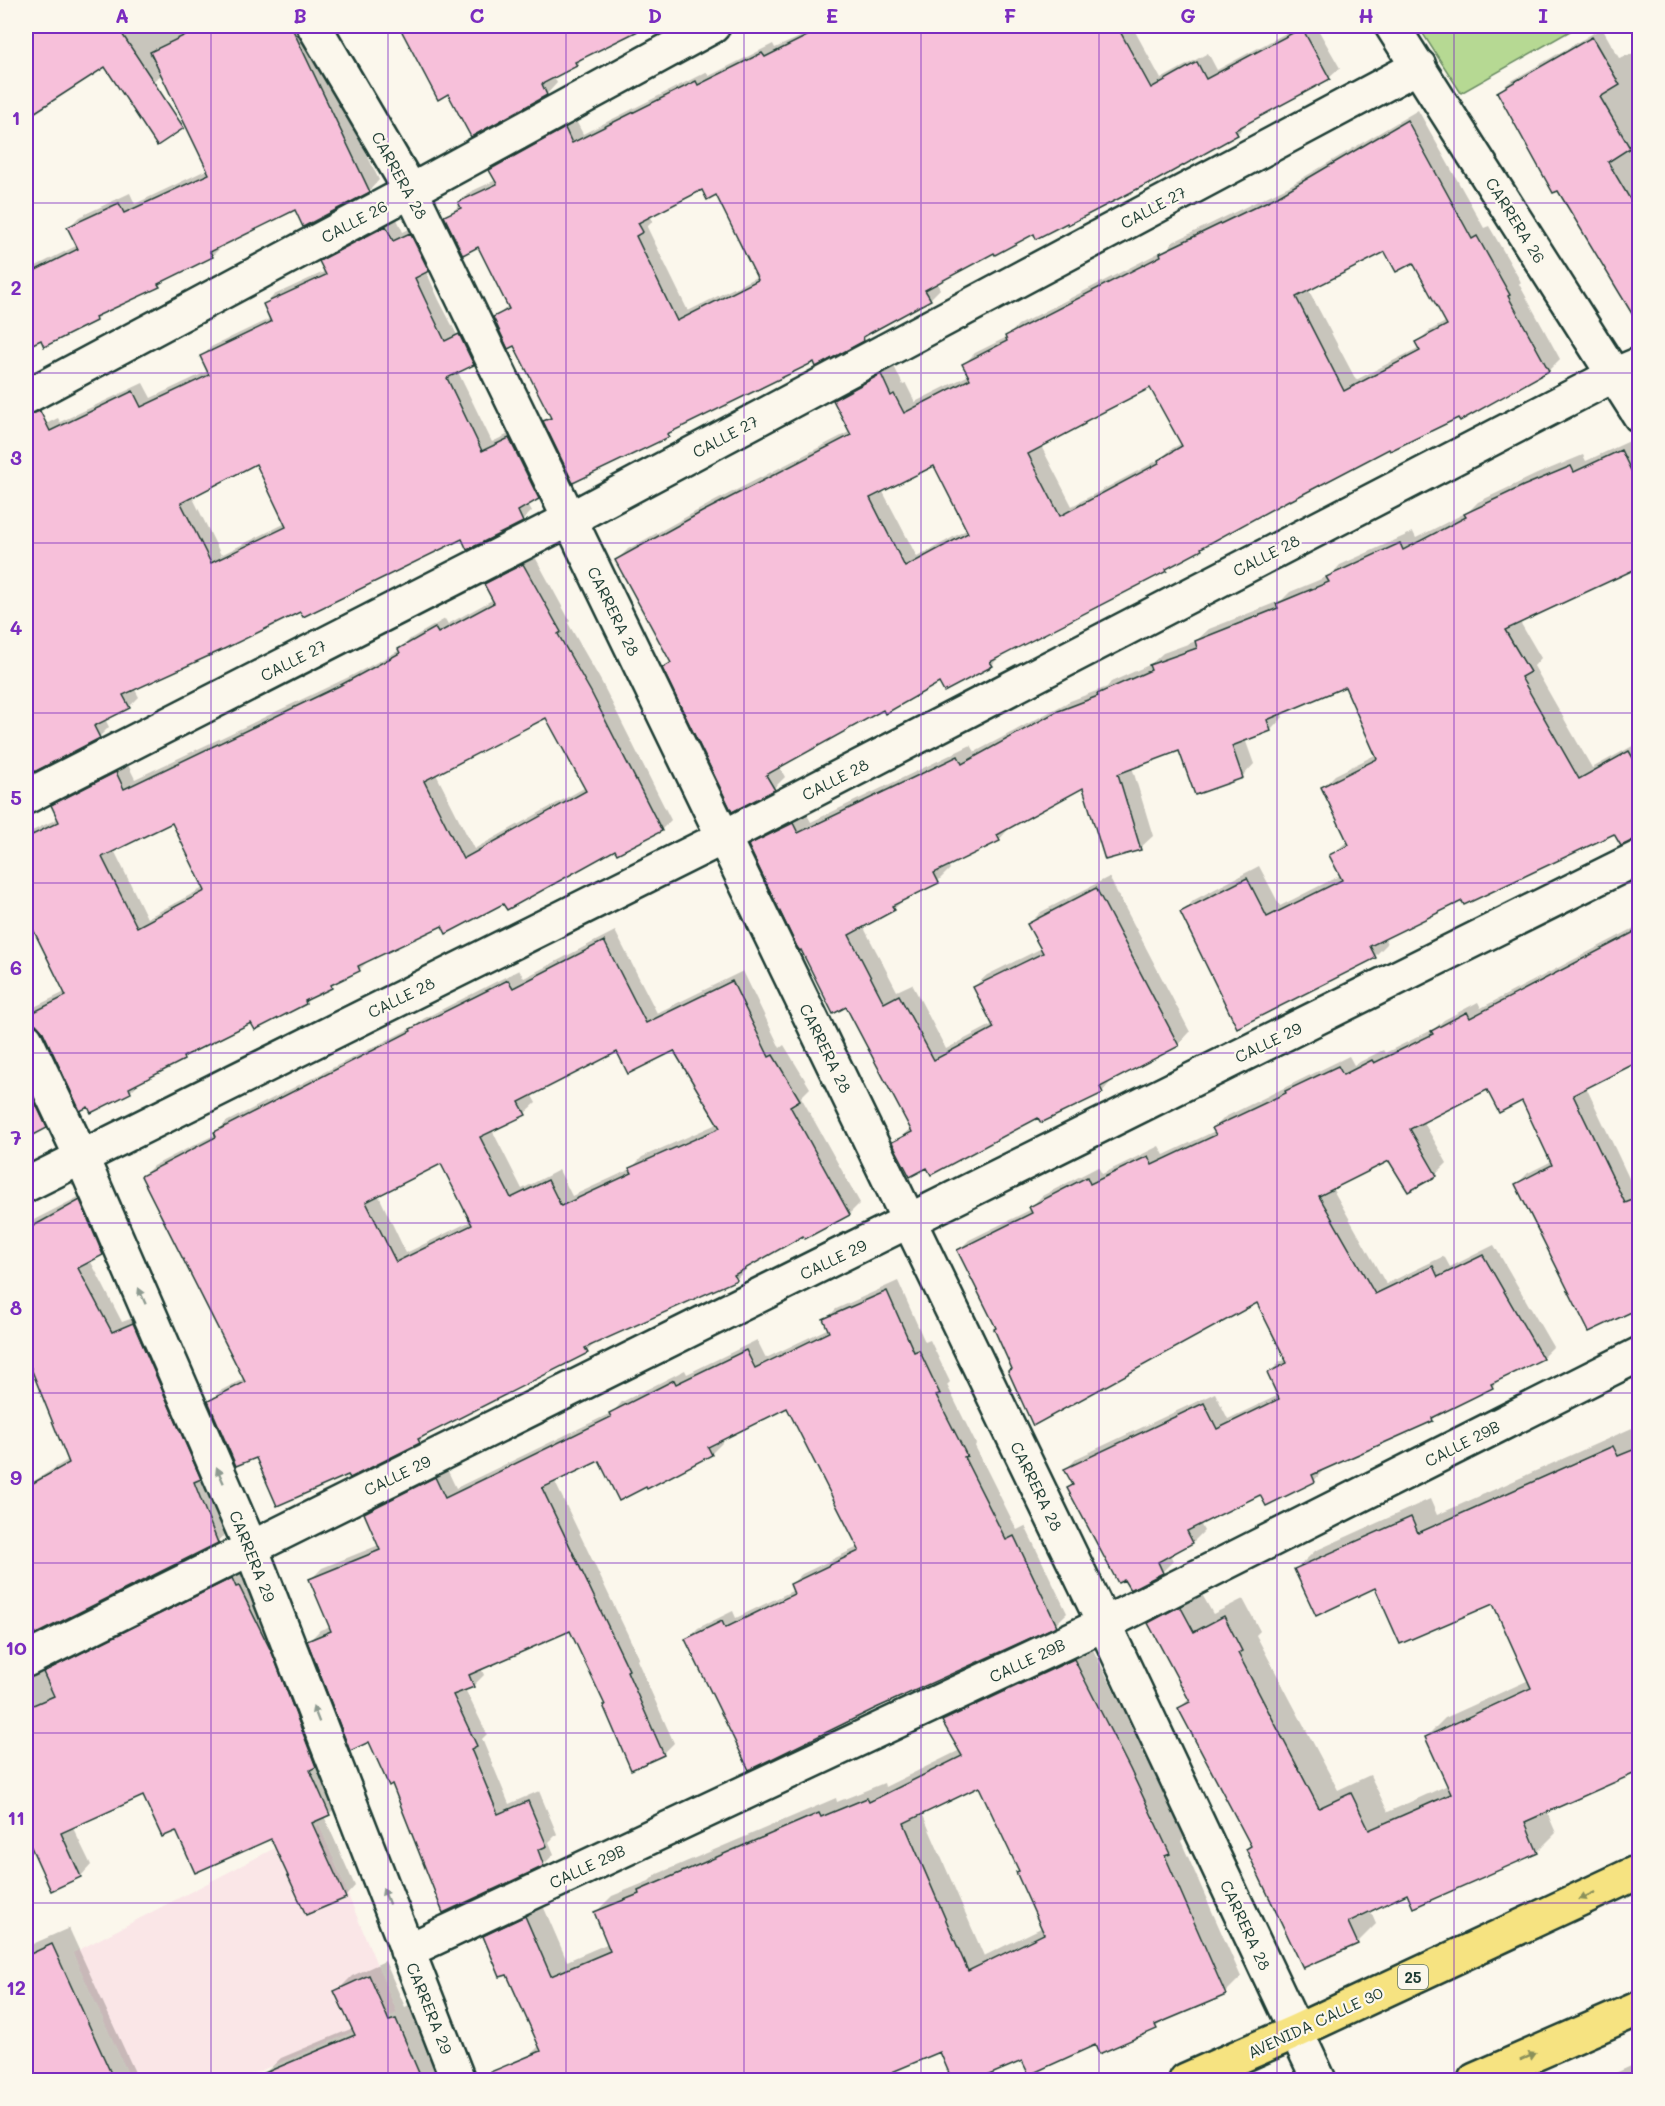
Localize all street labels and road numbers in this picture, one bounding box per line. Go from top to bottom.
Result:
street label: CARRERA 28 [367,127,433,223]
street label: CARRERA 26 [1481,173,1551,267]
street label: CALLE 27 [1117,181,1190,233]
street label: CALLE 26 [317,195,391,247]
street label: CALLE 27 [689,410,762,462]
street label: CALLE 28 [1229,529,1303,581]
street label: CARRERA 28 [583,563,645,660]
street label: CALLE 27 [256,634,330,686]
street label: CALLE 28 [798,753,872,805]
street label: CALLE 28 [364,972,438,1022]
street label: CARRERA 28 [795,1000,857,1097]
street label: CALLE 29 [1231,1017,1305,1067]
street label: CALLE 29 [796,1234,870,1284]
street label: CALLE 29B [1421,1415,1503,1471]
street label: CARRERA 28 [1006,1438,1068,1535]
street label: CALLE 29 [360,1450,434,1500]
street label: CARRERA 29 [225,1507,281,1605]
street label: CALLE 29B [985,1633,1069,1687]
street label: CALLE 29B [545,1839,629,1893]
street label: CARRERA 28 [1216,1877,1276,1974]
street label: CARRERA 29 [402,1959,458,2057]
road number: 25 [1398,1965,1428,1989]
street label: AVENIDA CALLE 30 [1244,1981,1386,2063]

